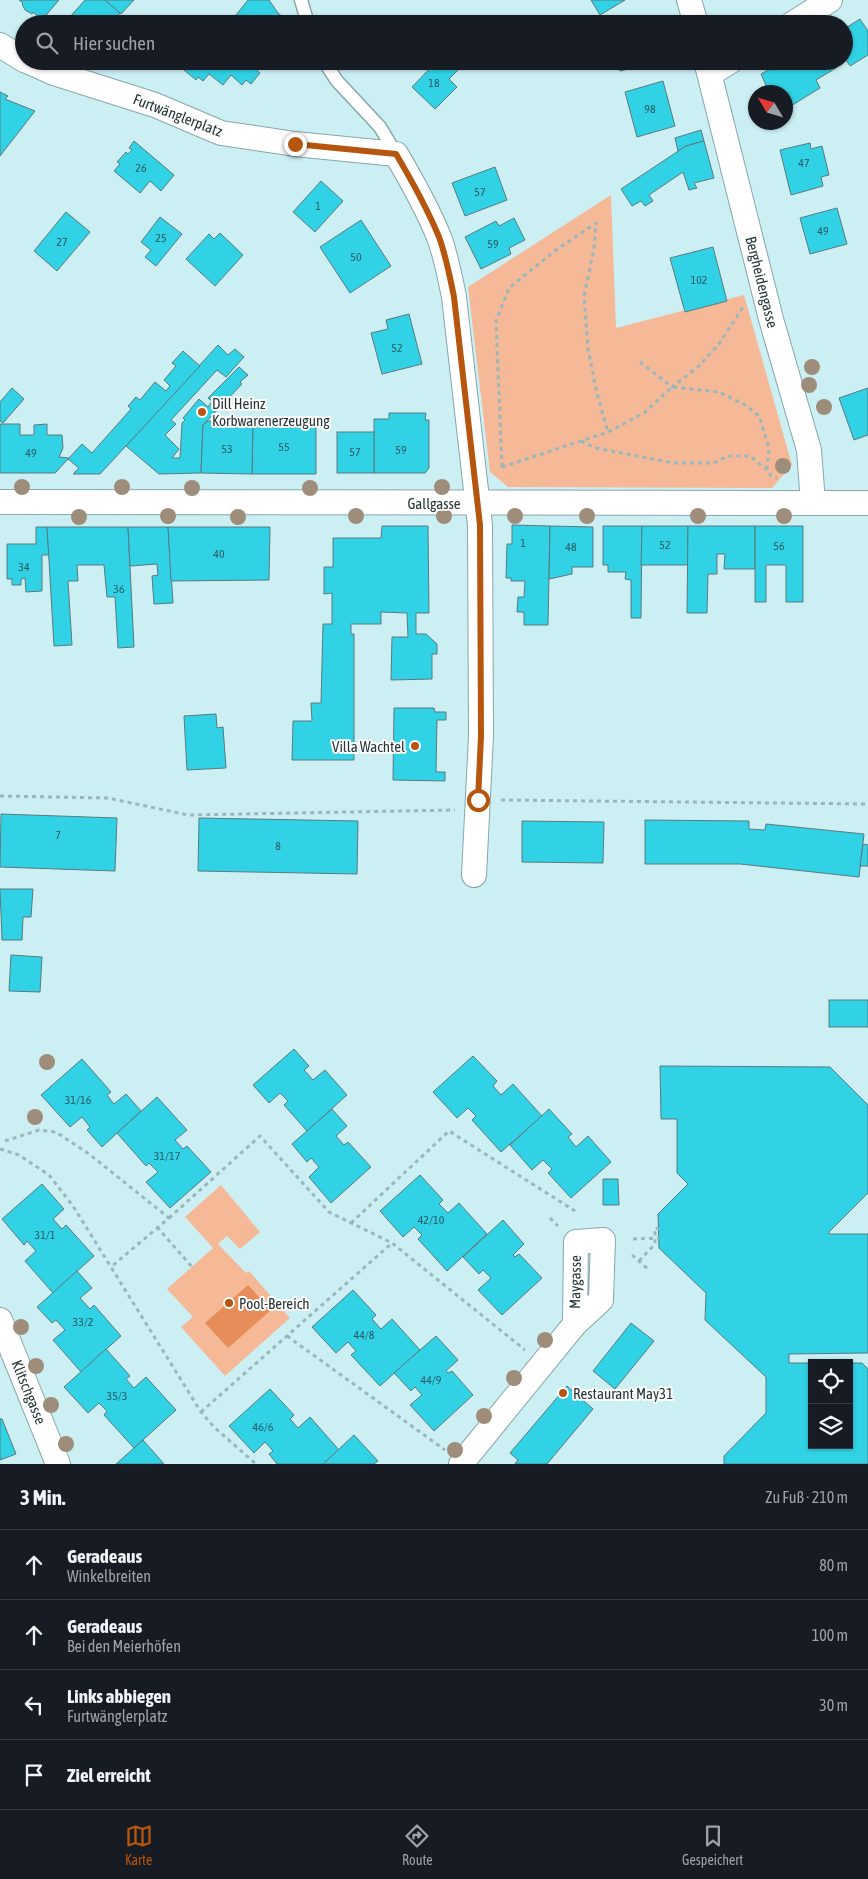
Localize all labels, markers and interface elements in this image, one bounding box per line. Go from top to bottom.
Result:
search box [15,15,853,70]
icon: search [33,29,61,57]
text: Hier suchen [73,32,155,54]
house number: 18 [428,76,440,90]
north arrow [748,85,793,130]
street label: Furtwänglerplatz [131,90,226,140]
house number: 98 [644,102,656,116]
route end [284,133,307,156]
house number: 47 [798,156,810,170]
house number: 26 [135,161,147,175]
house number: 57 [474,185,486,199]
house number: 1 [315,199,321,213]
house number: 49 [817,224,829,238]
house number: 25 [155,231,167,245]
house number: 27 [56,235,68,249]
street label: Bergheidengasse [742,235,782,330]
house number: 59 [487,237,499,251]
house number: 50 [350,250,362,264]
house number: 102 [691,273,707,287]
house number: 52 [391,341,403,355]
place label: Dill Heinz Korbwarenerzeugung [212,395,330,429]
marker: Dill Heinz Korbwarenerzeugung [196,406,208,418]
house number: 55 [278,440,290,454]
house number: 53 [221,442,233,456]
house number: 59 [395,443,407,457]
house number: 57 [349,445,361,459]
house number: 49 [25,446,37,460]
street label: Gallgasse [407,495,461,512]
house number: 1 [520,536,526,550]
house number: 52 [659,538,671,552]
house number: 56 [773,539,785,553]
house number: 48 [565,540,577,554]
house number: 40 [213,547,225,561]
house number: 34 [18,560,30,574]
house number: 36 [113,582,125,596]
place label: Villa Wachtel [332,738,405,755]
marker: Villa Wachtel [409,740,421,752]
route start [467,789,490,812]
house number: 7 [55,828,61,842]
house number: 8 [275,839,281,853]
house number: 31/16 [65,1093,92,1107]
house number: 31/17 [154,1149,181,1163]
house number: 42/10 [418,1213,445,1227]
house number: 31/1 [35,1228,56,1242]
street label: Maygasse [566,1255,584,1309]
place label: Pool-Bereich [239,1295,309,1312]
marker: Pool-Bereich [223,1297,235,1309]
house number: 33/2 [73,1315,93,1329]
house number: 44/8 [354,1328,375,1342]
street label: Klitschgasse [8,1357,50,1427]
map controls [808,1359,853,1449]
button: locate [808,1359,853,1404]
house number: 44/9 [421,1373,442,1387]
place label: Restaurant May31 [573,1385,673,1402]
marker: Restaurant May31 [557,1387,569,1399]
house number: 35/3 [107,1389,127,1403]
button: layers [808,1404,853,1449]
house number: 46/6 [253,1420,274,1434]
text: 3 Min. [20,1485,66,1509]
text: Zu Fuß · 210 m [765,1488,848,1506]
text: Geradeaus [67,1545,142,1567]
icon: ahead [20,1551,48,1579]
text: 80 m [819,1556,848,1574]
text: Winkelbreiten [67,1567,151,1585]
text: Geradeaus [67,1615,142,1637]
icon: ahead [20,1621,48,1649]
text: 100 m [812,1626,848,1644]
text: Bei den Meierhöfen [67,1637,181,1655]
text: Links abbiegen [67,1685,171,1707]
icon: left [20,1691,48,1719]
text: 30 m [819,1696,848,1714]
text: Furtwänglerplatz [67,1707,167,1725]
icon: arrive [20,1761,48,1789]
text: Ziel erreicht [67,1764,151,1786]
tab: Karte [125,1822,153,1868]
tab: Route [402,1822,433,1868]
tab: Gespeichert [682,1822,743,1868]

